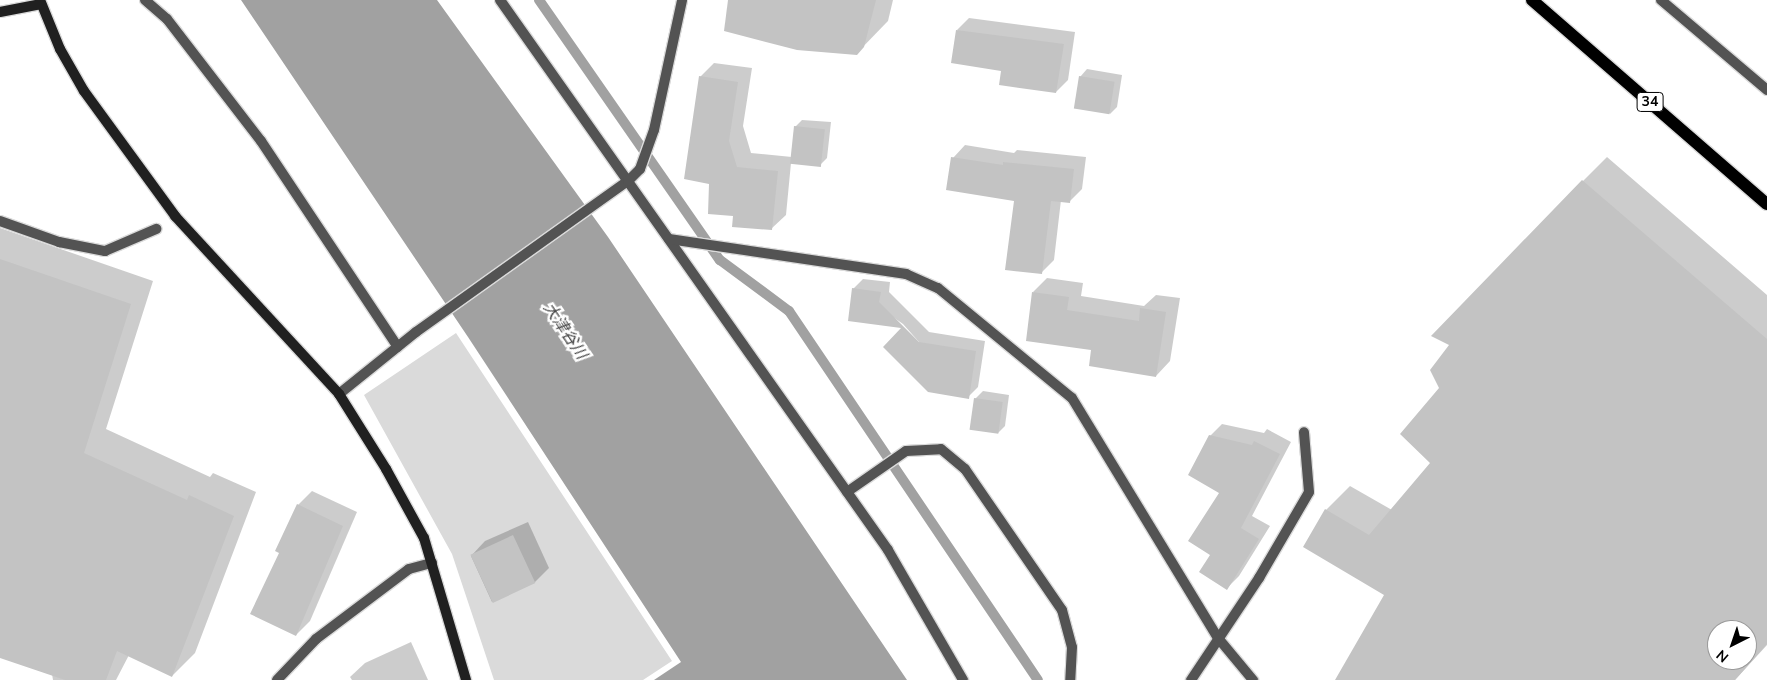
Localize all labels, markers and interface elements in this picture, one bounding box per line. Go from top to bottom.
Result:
road number: 34 [1636,90,1664,114]
water label: 大津谷川 [539,299,591,363]
north arrow [1707,620,1757,670]
text: N [1712,645,1733,667]

